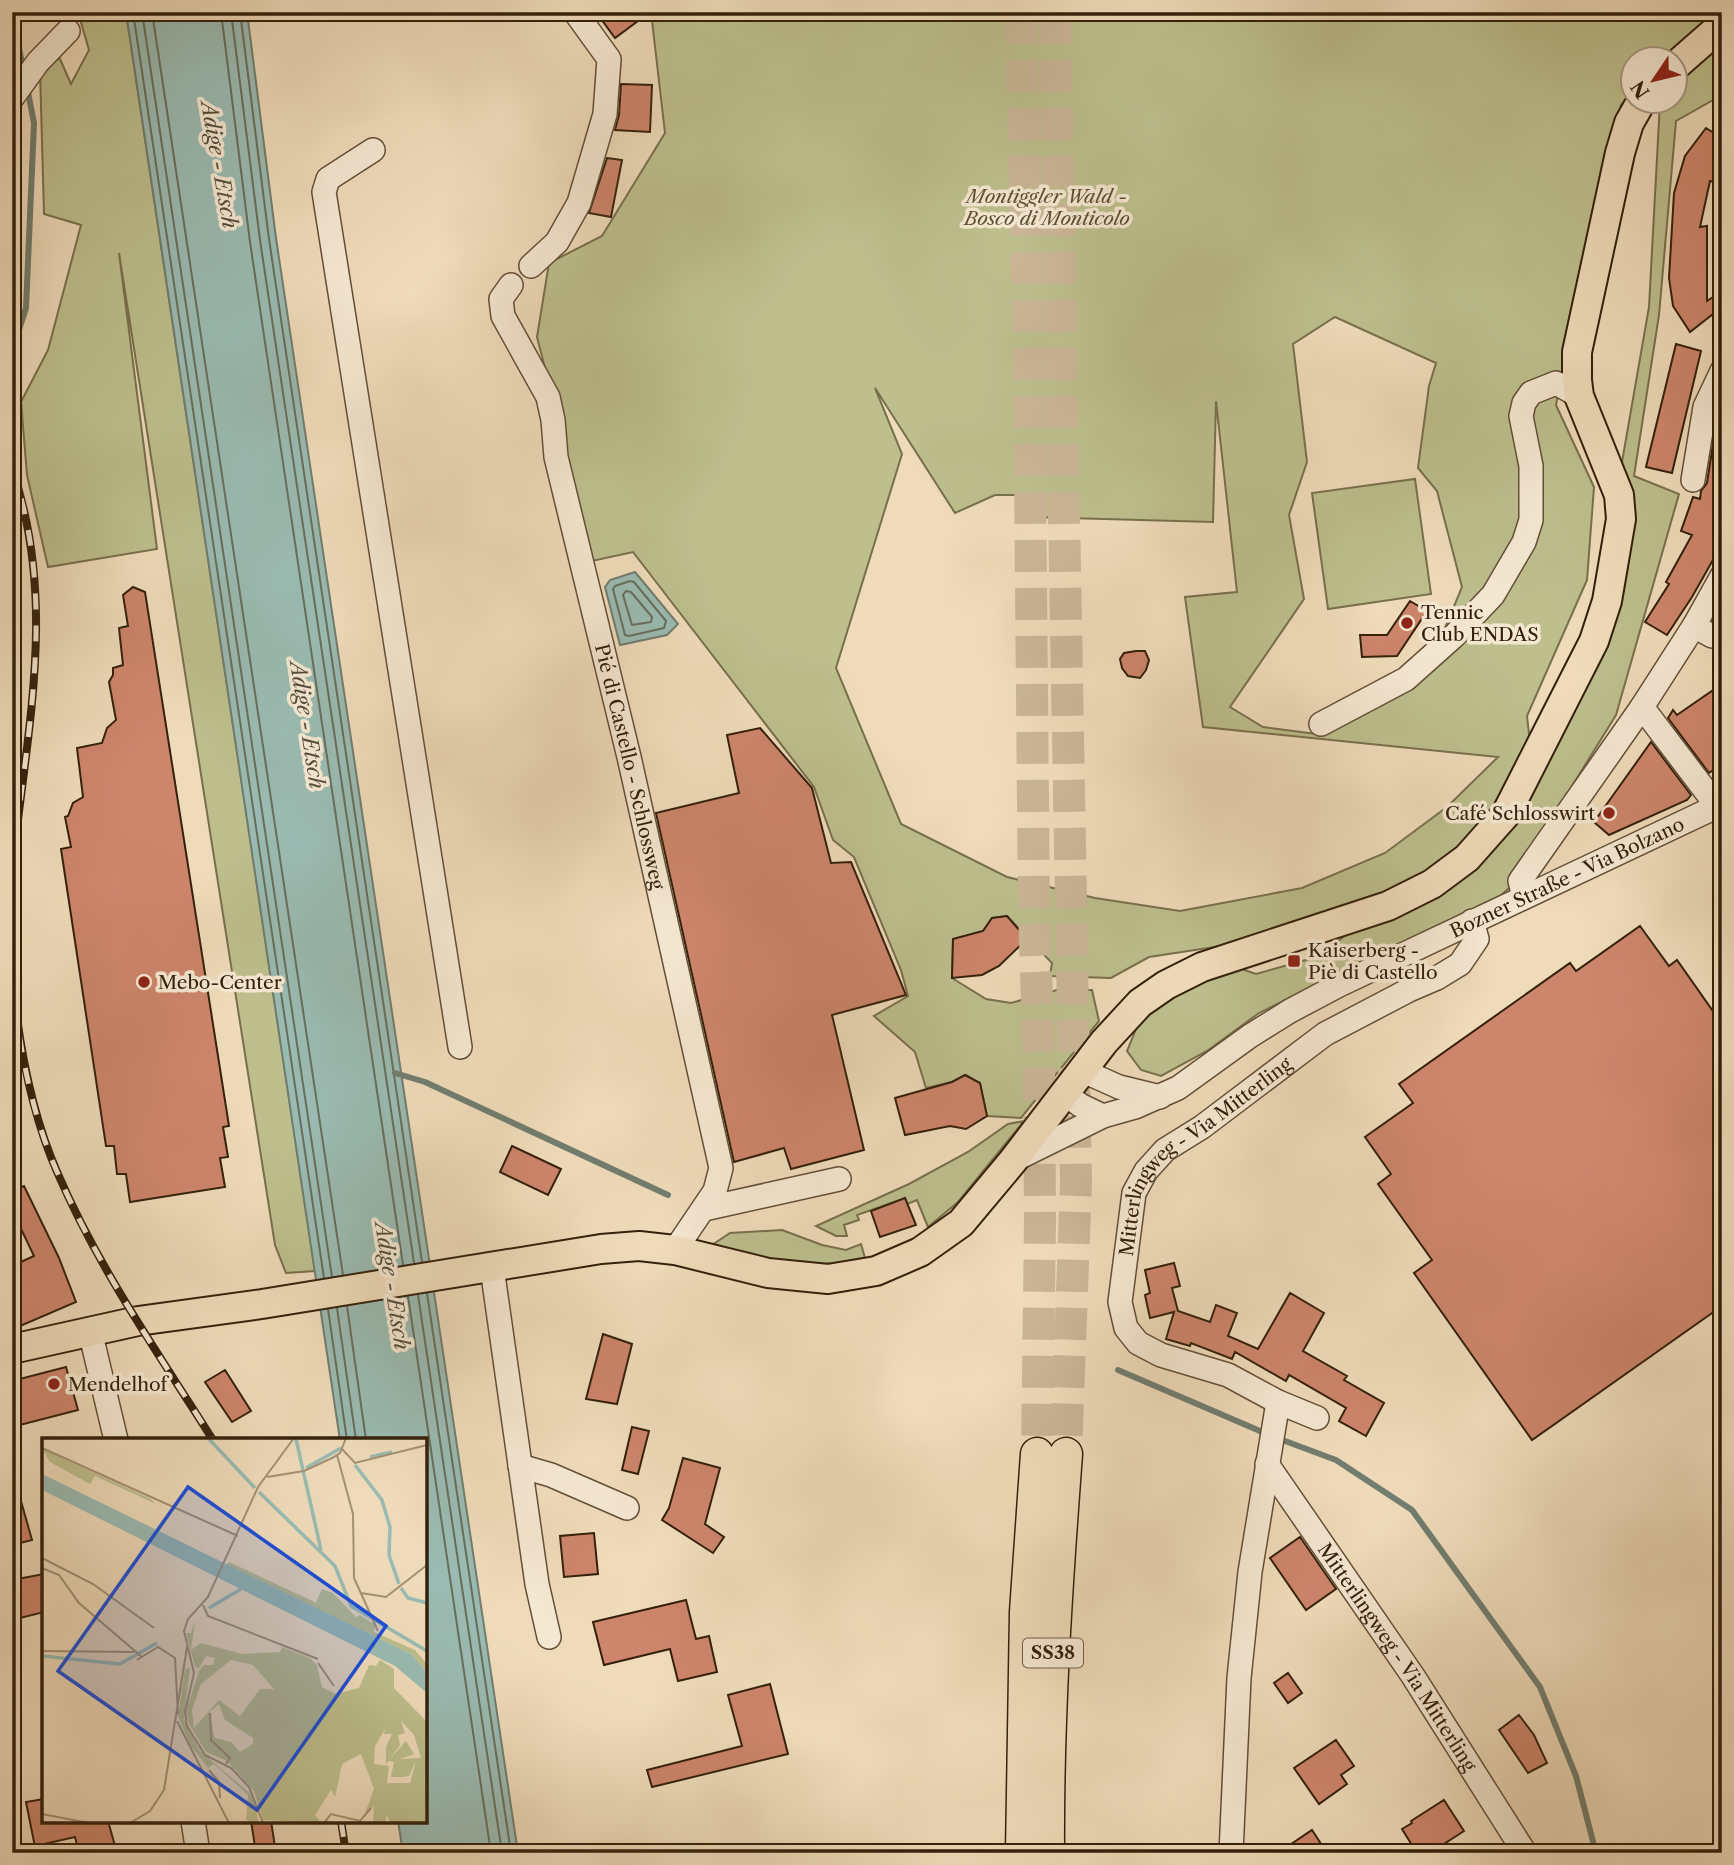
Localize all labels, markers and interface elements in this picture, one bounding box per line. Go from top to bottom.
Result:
north arrow [1618,46,1688,116]
text: N [1626,76,1655,103]
water label: Adige - Etsch [195,96,243,231]
park label: Montiggler Wald - Bosco di Monticolo [962,185,1130,230]
place label: Tennic Club ENDAS [1421,601,1539,646]
marker: Tennic Club ENDAS [1399,615,1415,631]
street label: Pié di Castello - Schlossweg [590,642,670,893]
water label: Adige - Etsch [285,656,330,791]
place label: Café Schlosswirt [1445,802,1595,825]
marker: Café Schlosswirt [1601,805,1617,821]
street label: Bozner Straße - Via Bolzano [1446,813,1688,943]
place label: Kaiserberg - Piè di Castello [1308,939,1438,984]
marker: Kaiserberg - Piè di Castello [1286,953,1302,969]
place label: Mebo-Center [158,971,282,994]
marker: Mebo-Center [136,974,152,990]
street label: Mitterlingweg - Via Mitterling [1115,1052,1297,1257]
water label: Adige - Etsch [370,1217,415,1352]
place label: Mendelhof [68,1373,170,1396]
marker: Mendelhof [46,1376,62,1392]
inset map [42,1438,427,1823]
street label: Mitterlingweg - Via Mitterling [1313,1539,1482,1776]
road number: SS38 [1023,1638,1083,1668]

